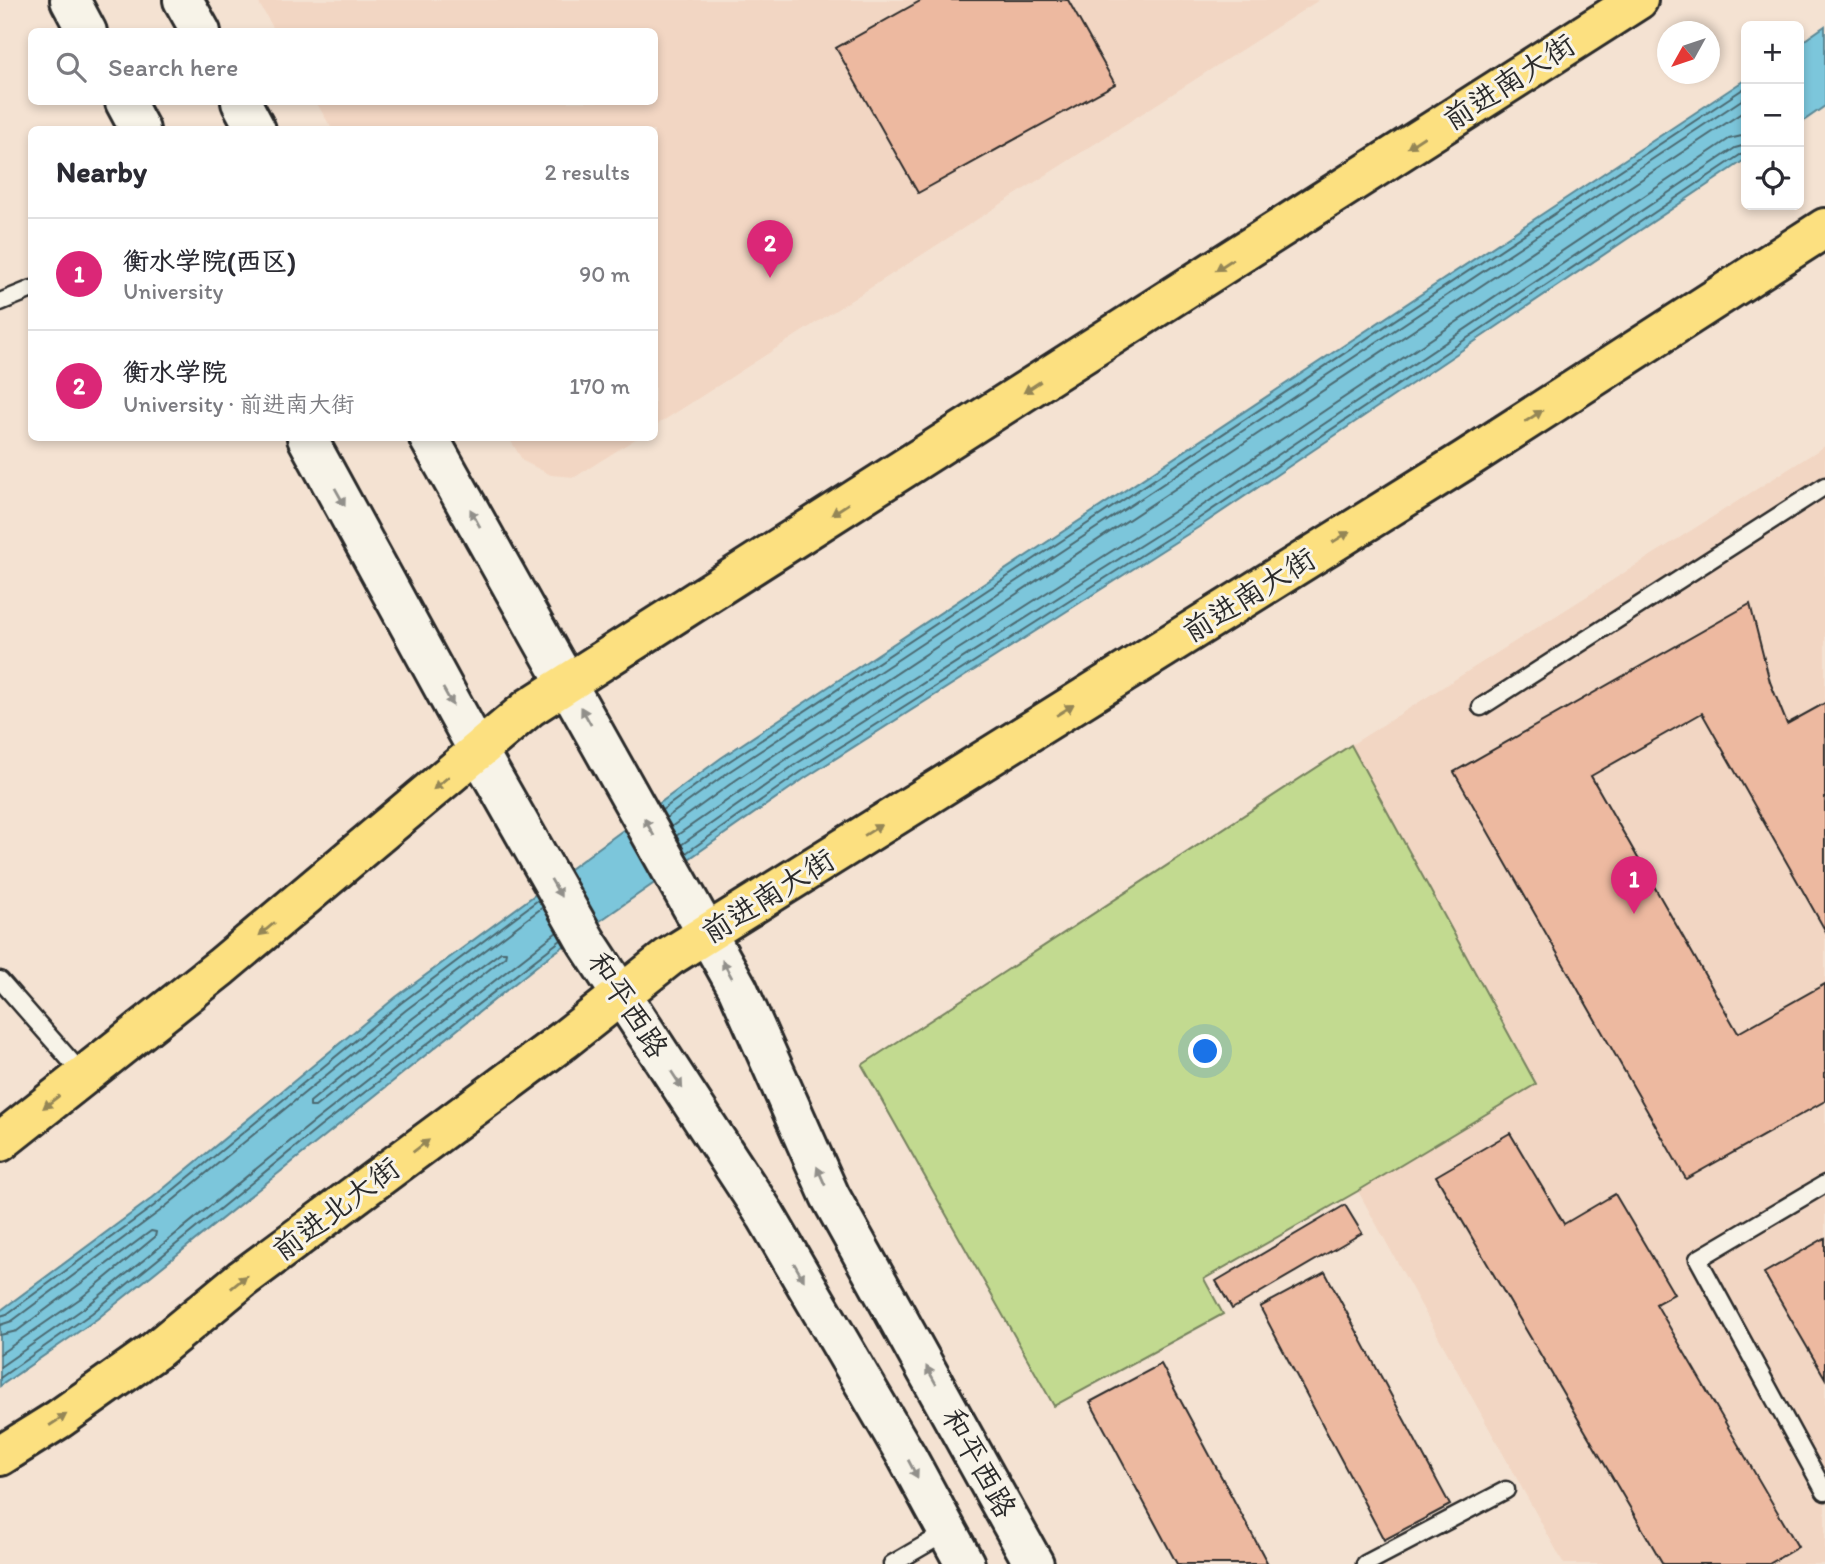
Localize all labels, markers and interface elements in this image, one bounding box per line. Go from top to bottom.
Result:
north arrow [1657,21,1720,84]
map controls [1741,21,1804,210]
button: + [1741,21,1804,84]
street label: 前进南大街 [1436,25,1582,138]
search box [28,28,658,105]
icon: search [52,48,90,86]
text: Search here [108,51,238,83]
button: − [1741,84,1804,147]
one-way arrow [1406,136,1425,149]
button: locate [1741,147,1804,210]
text: Nearby [56,153,147,190]
text: 2 results [544,158,630,186]
pin: 2 [747,220,793,278]
text: 衡水学院(西区) [123,245,296,277]
one-way arrow [1214,258,1233,271]
text: 1 [74,260,84,288]
text: 90 m [579,260,630,288]
text: University [123,277,223,305]
text: 衡水学院 [123,356,227,388]
text: 2 [73,372,85,400]
text: 170 m [569,372,630,400]
one-way arrow [1023,380,1041,394]
text: University · 前进南大街 [123,390,354,418]
one-way arrow [1524,409,1543,422]
one-way arrow [334,488,346,507]
one-way arrow [831,503,850,516]
one-way arrow [469,508,481,528]
one-way arrow [1332,531,1351,544]
street label: 前进南大街 [1175,539,1322,650]
one-way arrow [442,688,454,708]
one-way arrow [1056,703,1075,716]
one-way arrow [580,707,592,726]
one-way arrow [432,775,450,790]
one-way arrow [643,818,655,837]
one-way arrow [863,824,882,837]
street label: 前进南大街 [694,840,841,951]
pin: 1 [1611,856,1657,914]
one-way arrow [550,878,562,897]
one-way arrow [258,921,275,936]
street label: 和平西路 [580,944,677,1065]
one-way arrow [721,959,733,979]
your location [1188,1034,1222,1068]
one-way arrow [670,1071,684,1089]
one-way arrow [42,1094,60,1109]
one-way arrow [412,1139,430,1153]
street label: 前进北大街 [265,1149,407,1269]
one-way arrow [815,1166,827,1186]
one-way arrow [793,1262,805,1282]
one-way arrow [230,1275,247,1290]
one-way arrow [925,1366,937,1385]
street label: 和平西路 [934,1401,1025,1524]
one-way arrow [49,1413,67,1427]
one-way arrow [907,1459,919,1478]

